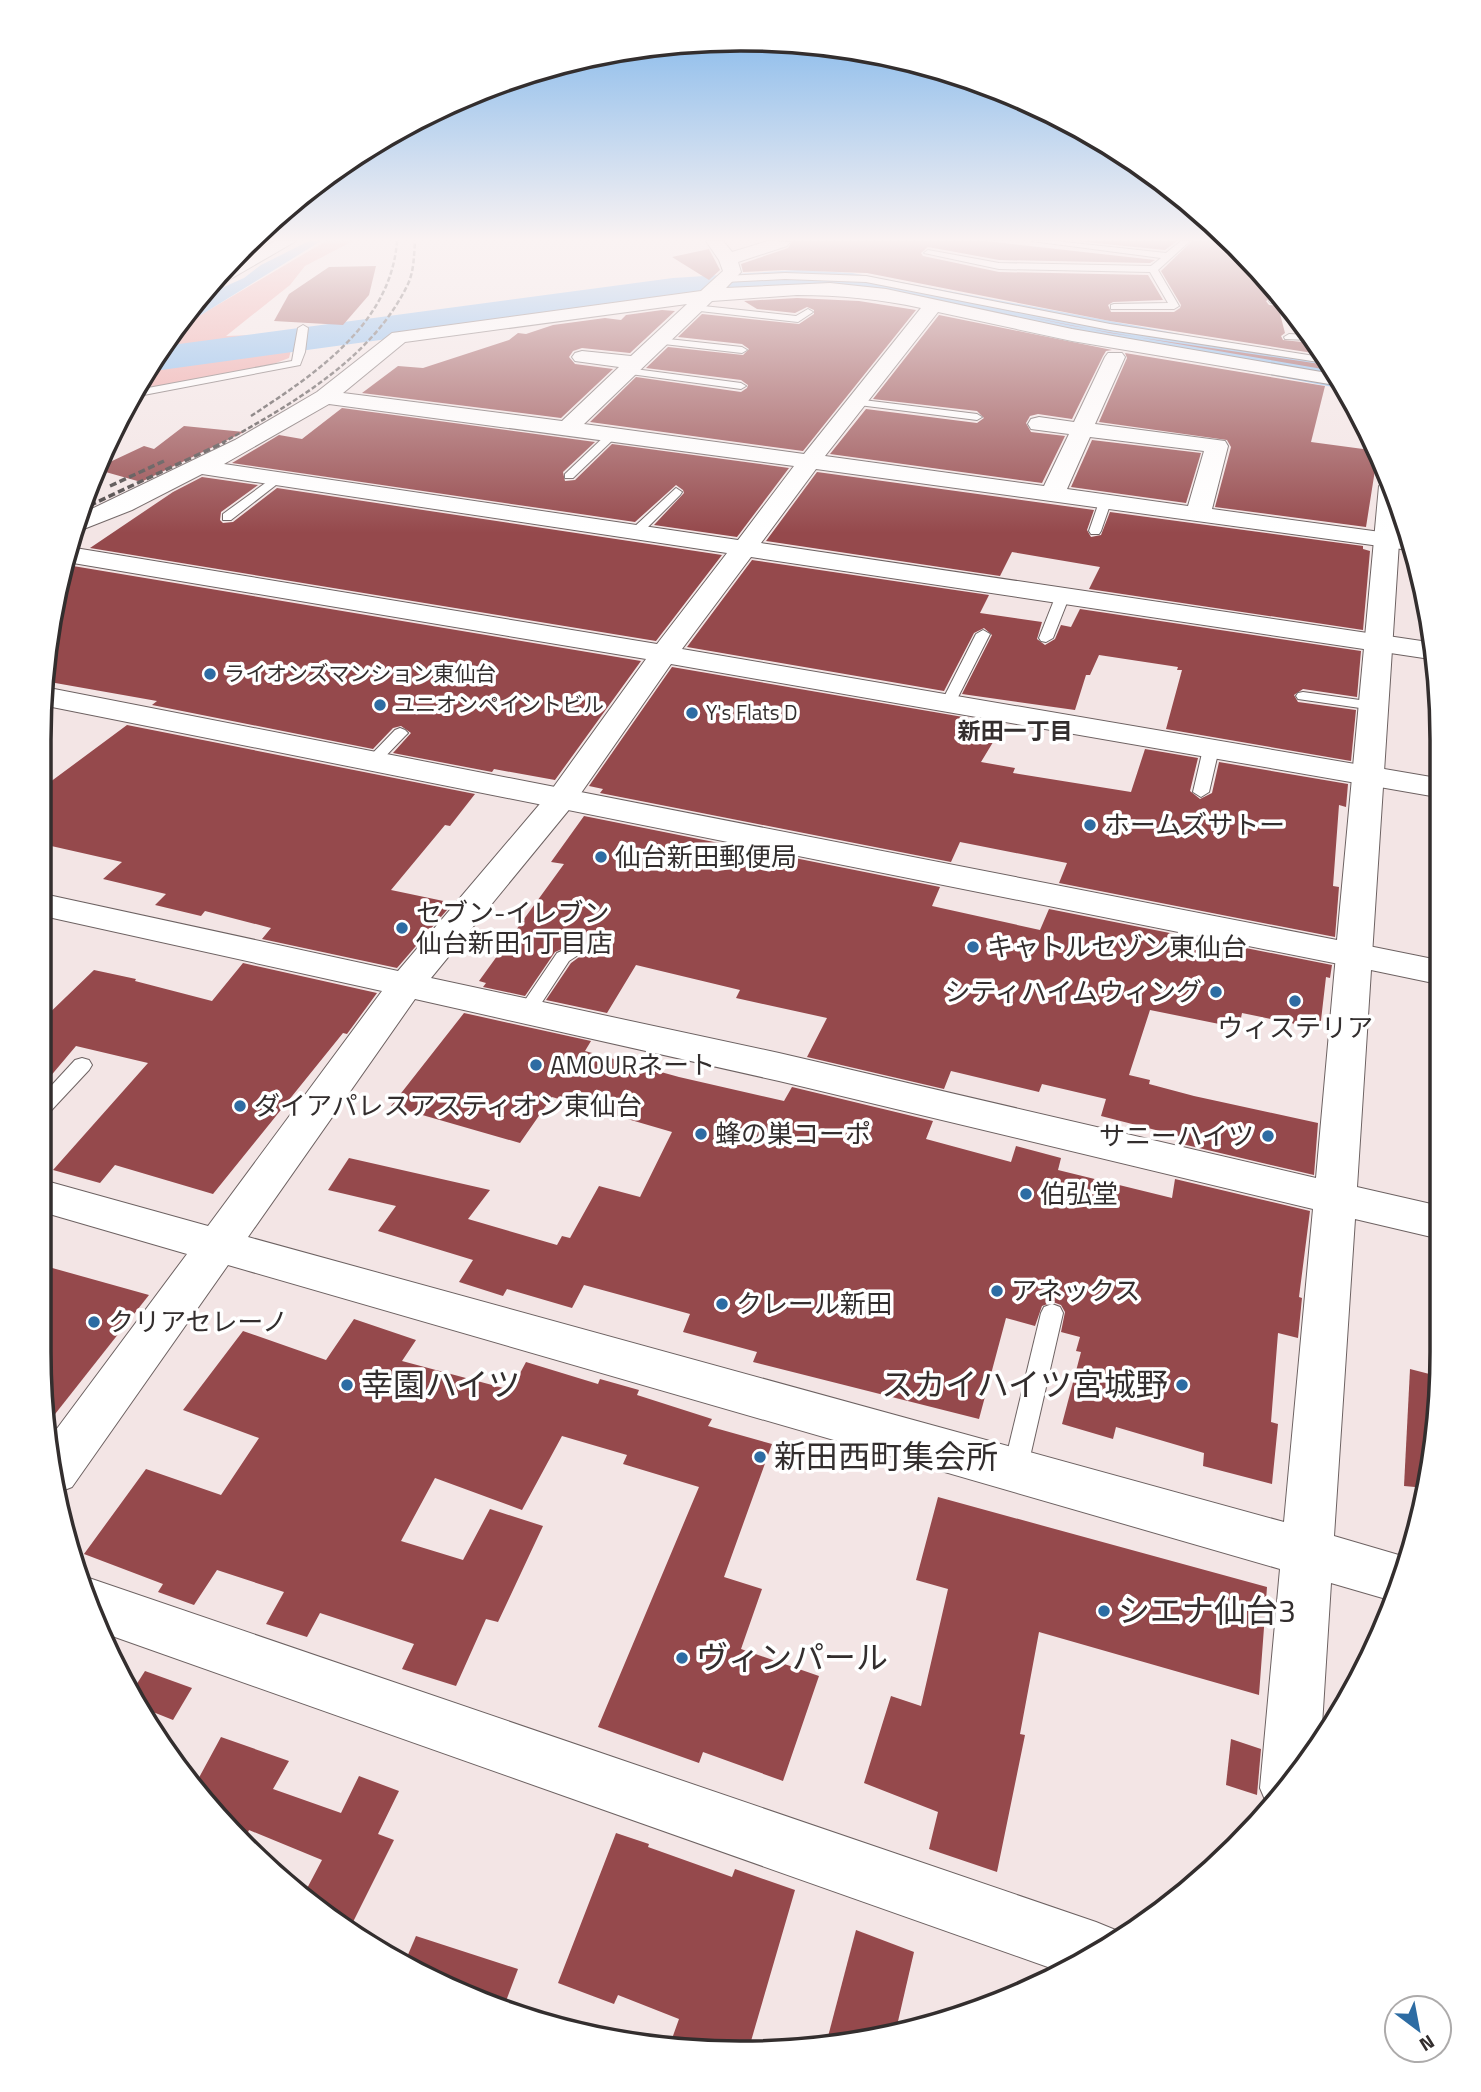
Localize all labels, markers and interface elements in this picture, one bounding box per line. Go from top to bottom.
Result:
place label: ライオンズマンション東仙台 [224,657,497,689]
marker: ライオンズマンション東仙台 [202,666,218,682]
place label: ユニオンペイントビル [394,688,604,720]
place label: Y's Flats D [706,696,798,728]
marker: ユニオンペイントビル [372,697,388,713]
marker: Y's Flats D [684,705,700,721]
district label: 新田一丁目 [958,713,1073,748]
place label: ホームズサトー [1104,805,1285,844]
marker: ホームズサトー [1082,817,1098,833]
place label: 仙台新田郵便局 [615,837,797,876]
marker: 仙台新田郵便局 [593,849,609,865]
place label: セブン-イレブン 仙台新田1丁目店 [416,893,613,962]
marker: セブン-イレブン 仙台新田1丁目店 [394,920,410,936]
place label: キャトルセゾン東仙台 [987,927,1247,966]
marker: キャトルセゾン東仙台 [965,939,981,955]
place label: シティハイムウィング [945,972,1202,1011]
marker: シティハイムウィング [1208,984,1224,1000]
marker: ウィステリア [1287,993,1303,1009]
place label: ウィステリア [1217,1008,1373,1047]
place label: AMOURネート [550,1045,715,1084]
marker: AMOURネート [528,1057,544,1073]
place label: ダイアパレスアスティオン東仙台 [254,1086,642,1125]
marker: ダイアパレスアスティオン東仙台 [232,1098,248,1114]
place label: 蜂の巣コーポ [715,1114,871,1153]
place label: サニーハイツ [1099,1116,1254,1155]
marker: 蜂の巣コーポ [693,1126,709,1142]
marker: サニーハイツ [1260,1128,1276,1144]
place label: 伯弘堂 [1040,1174,1118,1213]
marker: 伯弘堂 [1018,1186,1034,1202]
place label: アネックス [1011,1271,1140,1310]
marker: アネックス [989,1283,1005,1299]
place label: クレール新田 [736,1284,892,1323]
marker: クレール新田 [714,1296,730,1312]
place label: クリアセレーノ [108,1302,288,1341]
marker: クリアセレーノ [86,1314,102,1330]
place label: 幸園ハイツ [361,1360,520,1408]
place label: スカイハイツ宮城野 [881,1360,1168,1408]
marker: 幸園ハイツ [339,1377,355,1393]
marker: スカイハイツ宮城野 [1174,1377,1190,1393]
place label: 新田西町集会所 [774,1432,998,1480]
marker: 新田西町集会所 [752,1449,768,1465]
place label: シエナ仙台3 [1118,1586,1296,1634]
marker: シエナ仙台3 [1096,1603,1112,1619]
place label: ヴィンパール [696,1633,888,1681]
marker: ヴィンパール [674,1650,690,1666]
north arrow [1383,1994,1453,2064]
text: N [1414,2028,1441,2060]

